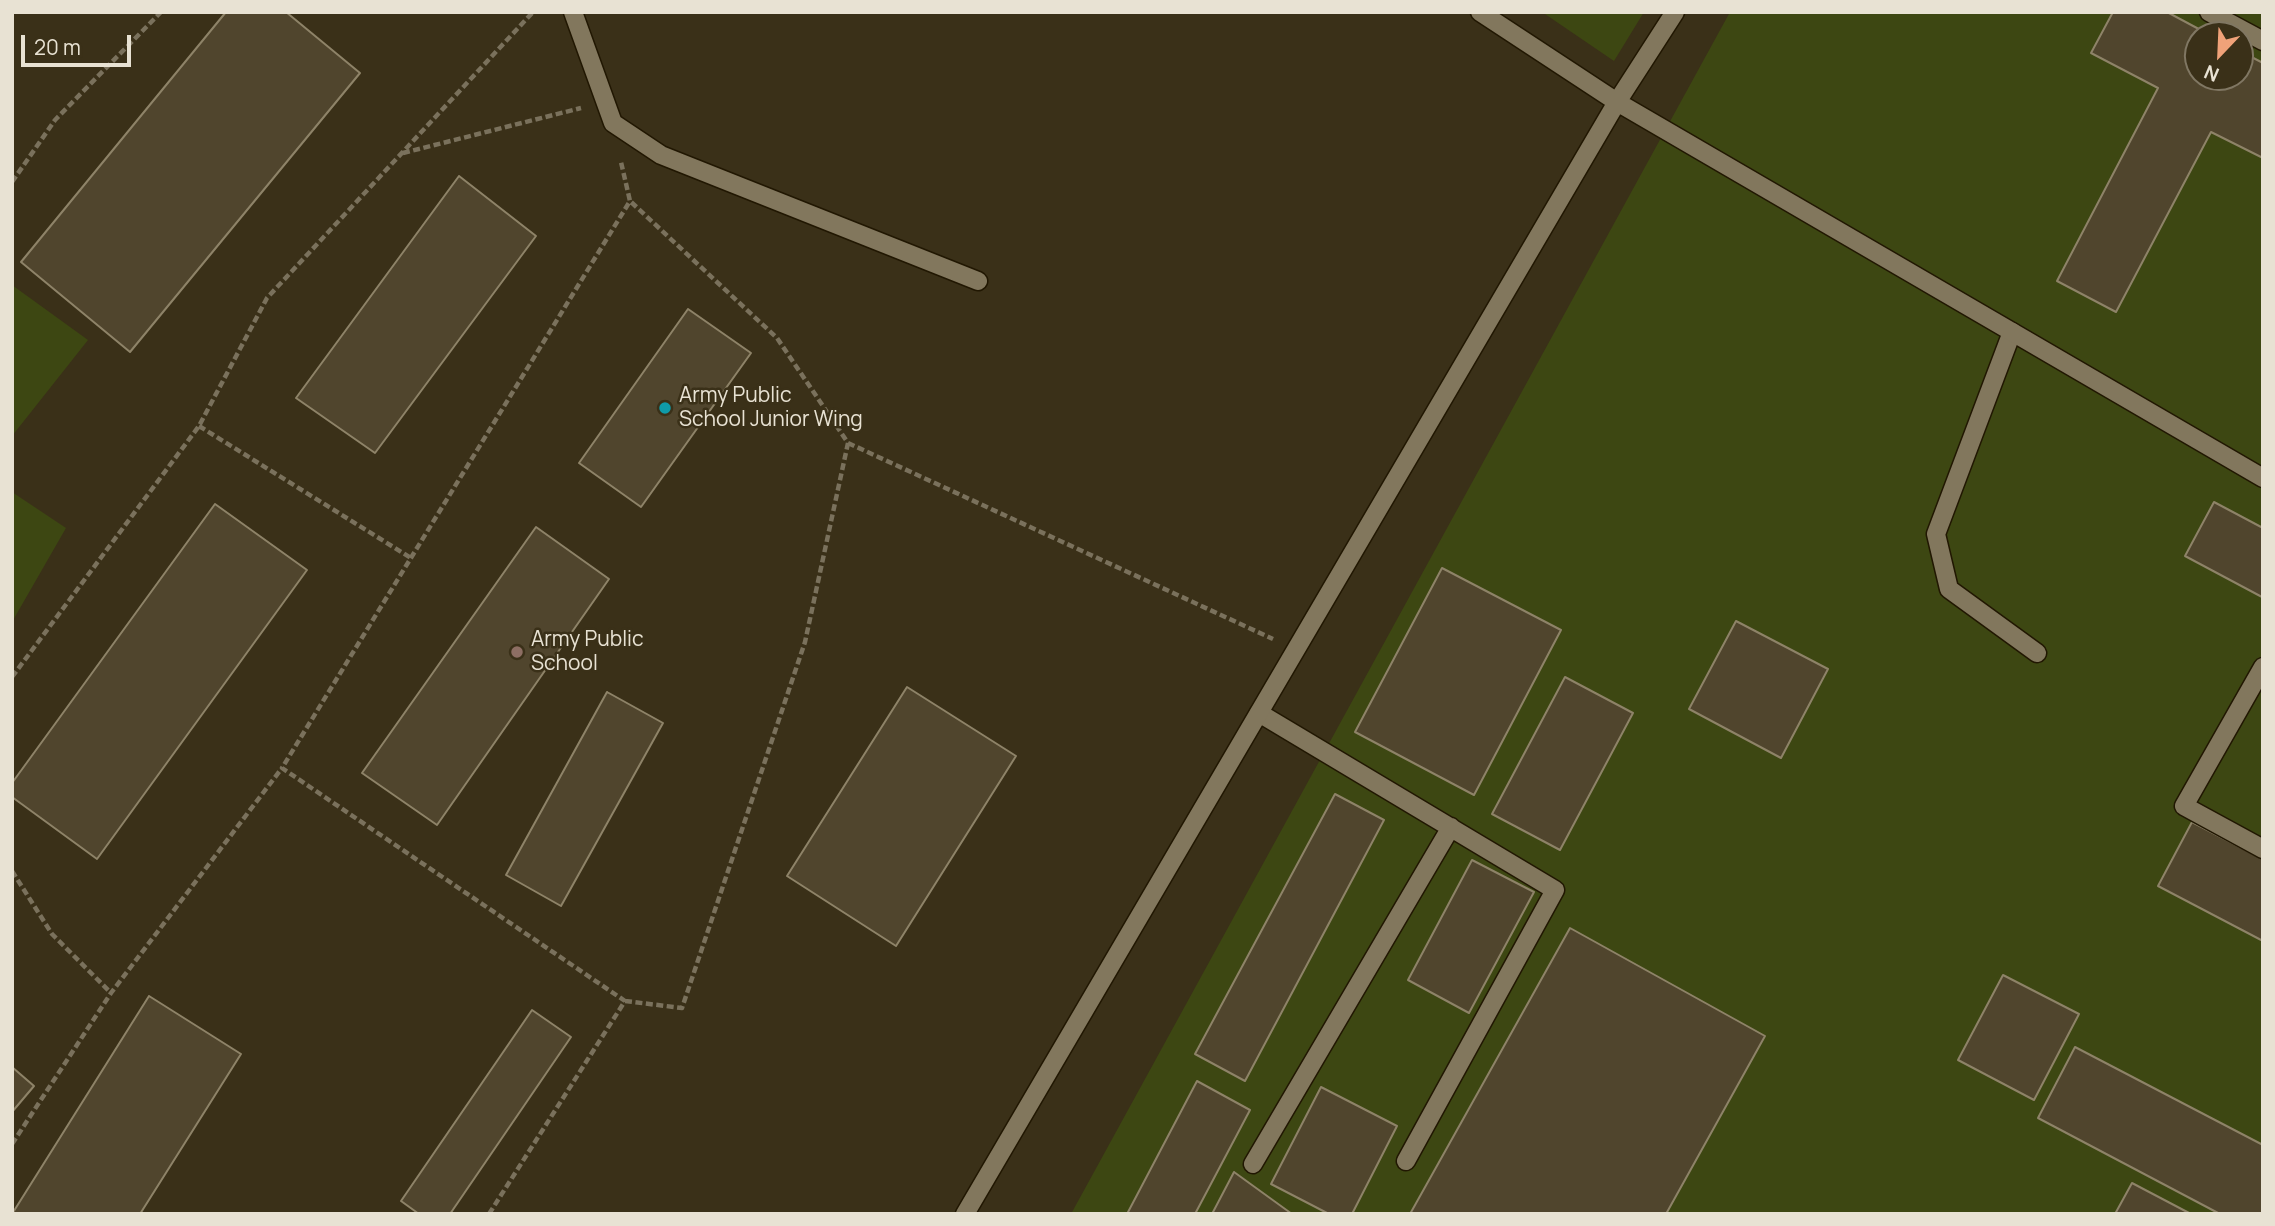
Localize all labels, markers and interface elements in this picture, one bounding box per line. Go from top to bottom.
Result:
scale bar [24,21,135,65]
north arrow [2184,21,2254,91]
text: 20 m [34,33,81,61]
text: N [2200,59,2223,88]
place label: Army Public School Junior Wing [679,383,863,433]
marker: Army Public School Junior Wing [657,400,673,416]
place label: Army Public School [531,627,644,677]
marker: Army Public School [509,644,525,660]

